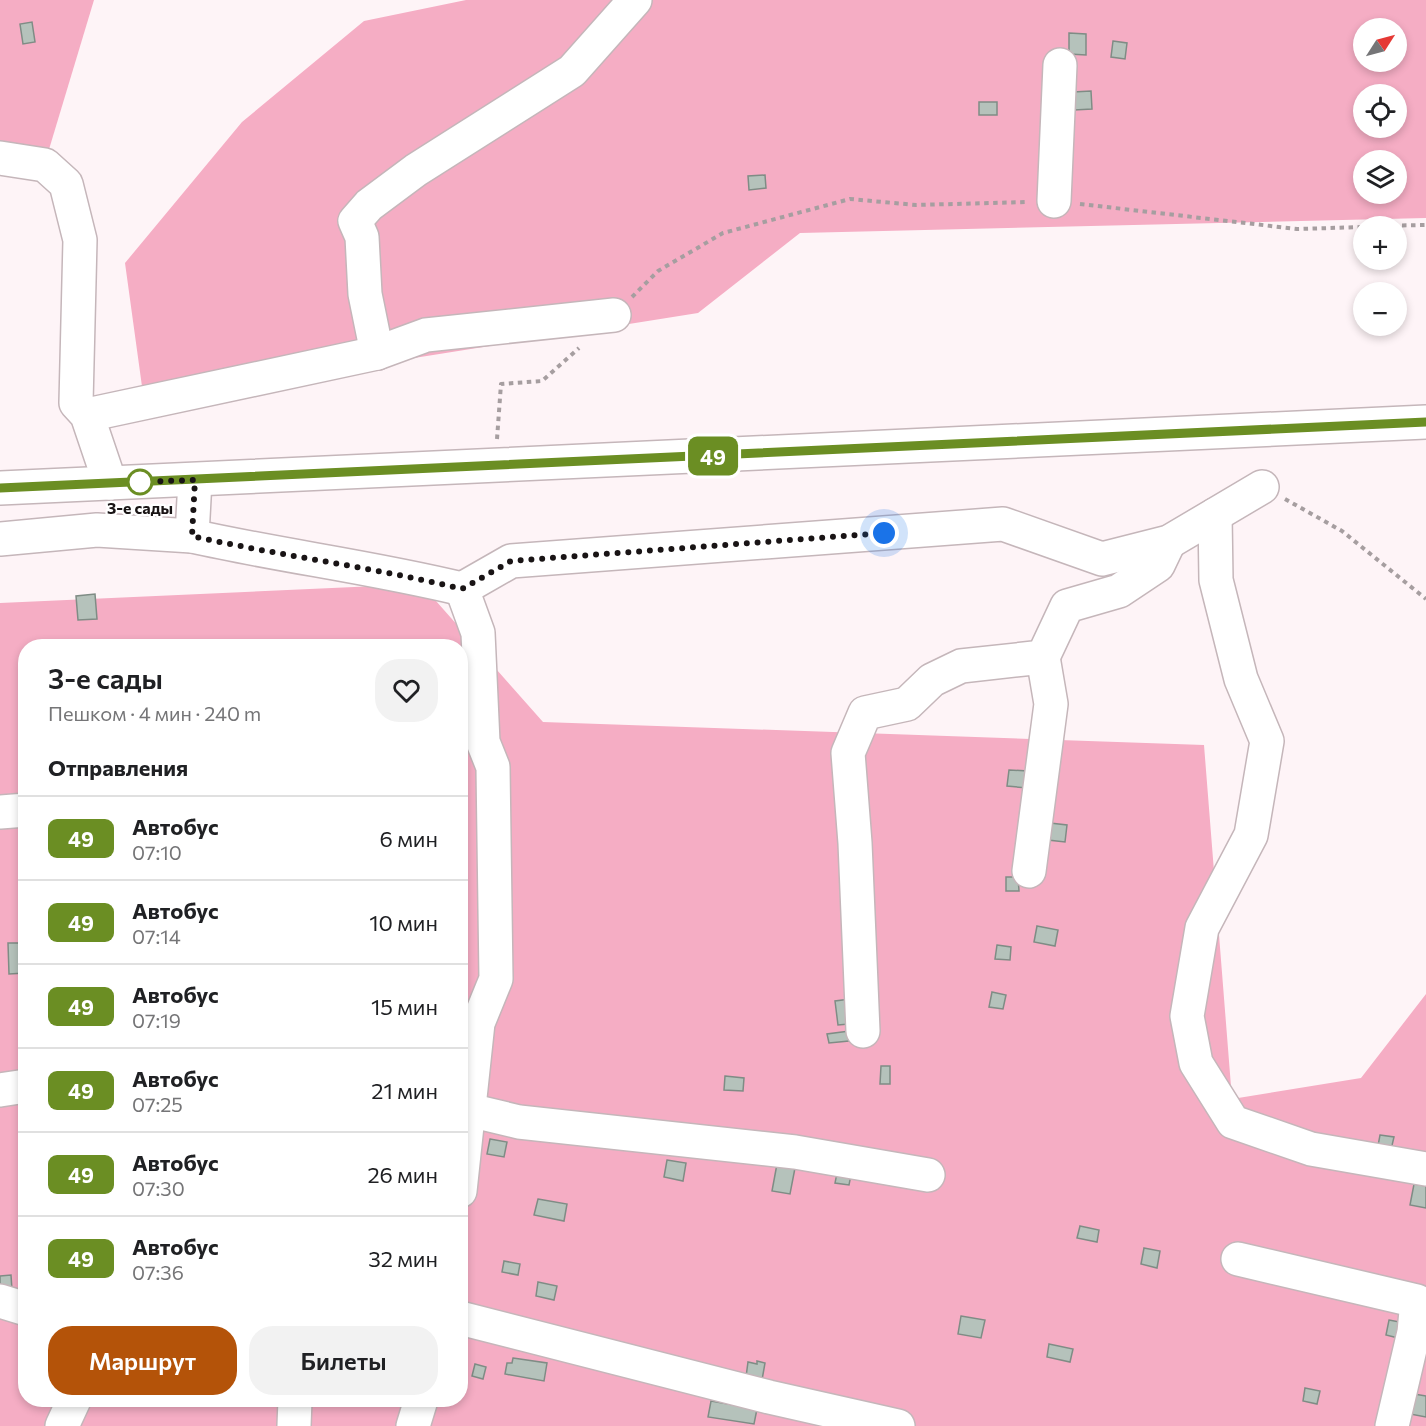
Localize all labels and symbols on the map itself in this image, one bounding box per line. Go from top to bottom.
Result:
north arrow [1353,18,1407,72]
line badge: 49 [686,436,740,476]
marker: 3-е сады [127,469,153,495]
place label: 3-е сады [107,498,173,517]
your location [869,518,899,548]

